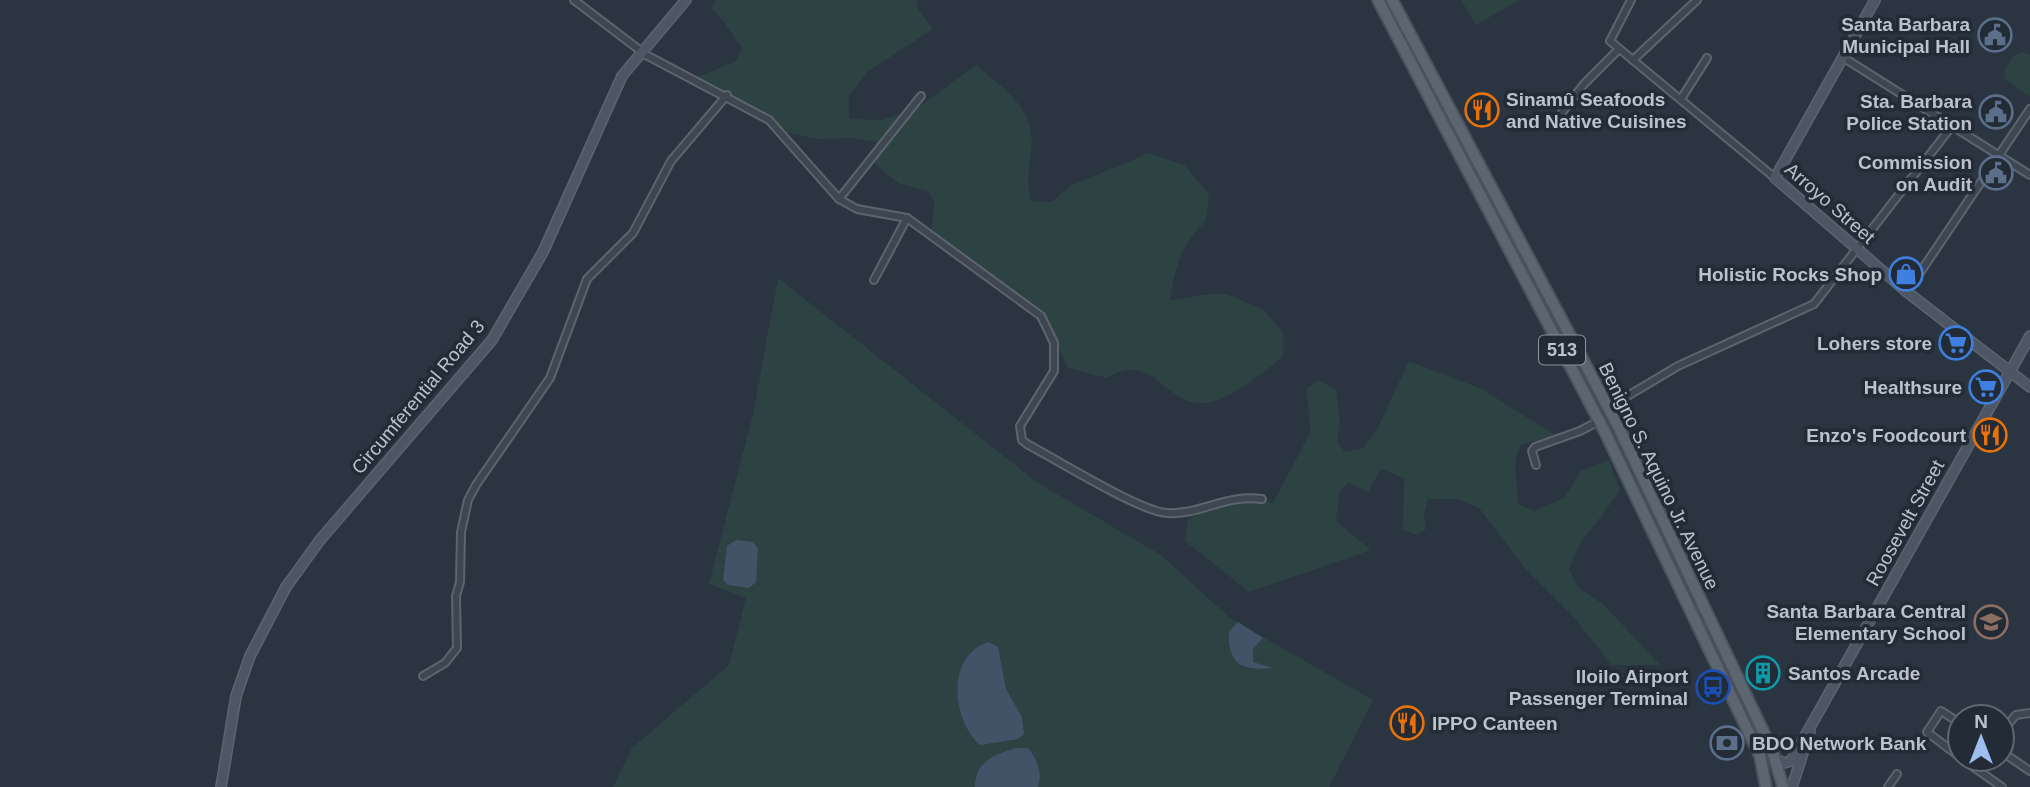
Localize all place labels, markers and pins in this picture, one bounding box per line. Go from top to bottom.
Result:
place label: Santa Barbara Municipal Hall [1841,14,1970,57]
public building icon: Santa Barbara Municipal Hall [1976,16,2014,54]
place label: Sinamû Seafoods and Native Cuisines [1506,89,1687,132]
restaurant icon: Sinamû Seafoods and Native Cuisines [1463,91,1501,129]
place label: Sta. Barbara Police Station [1846,91,1972,134]
public building icon: Sta. Barbara Police Station [1977,93,2015,131]
place label: Commission on Audit [1858,152,1973,195]
public building icon: Commission on Audit [1977,154,2015,192]
shop icon: Holistic Rocks Shop [1887,255,1925,293]
place label: Holistic Rocks Shop [1698,264,1882,285]
supermarket icon: Lohers store [1937,324,1975,362]
place label: Lohers store [1817,333,1932,354]
supermarket icon: Healthsure [1967,368,2005,406]
place label: Healthsure [1864,377,1962,398]
restaurant icon: Enzo's Foodcourt [1971,416,2009,454]
place label: Enzo's Foodcourt [1806,425,1967,446]
place label: Santa Barbara Central Elementary School [1766,601,1966,644]
school or university icon: Santa Barbara Central Elementary School [1972,603,2010,641]
building icon: Santos Arcade [1744,654,1782,692]
place label: Santos Arcade [1788,663,1920,684]
place label: Iloilo Airport Passenger Terminal [1509,666,1689,709]
bus stop icon: Iloilo Airport Passenger Terminal [1694,668,1732,706]
restaurant icon: IPPO Canteen [1388,704,1426,742]
place label: IPPO Canteen [1432,713,1558,734]
bank icon: BDO Network Bank [1708,724,1746,762]
place label: BDO Network Bank [1752,733,1927,754]

